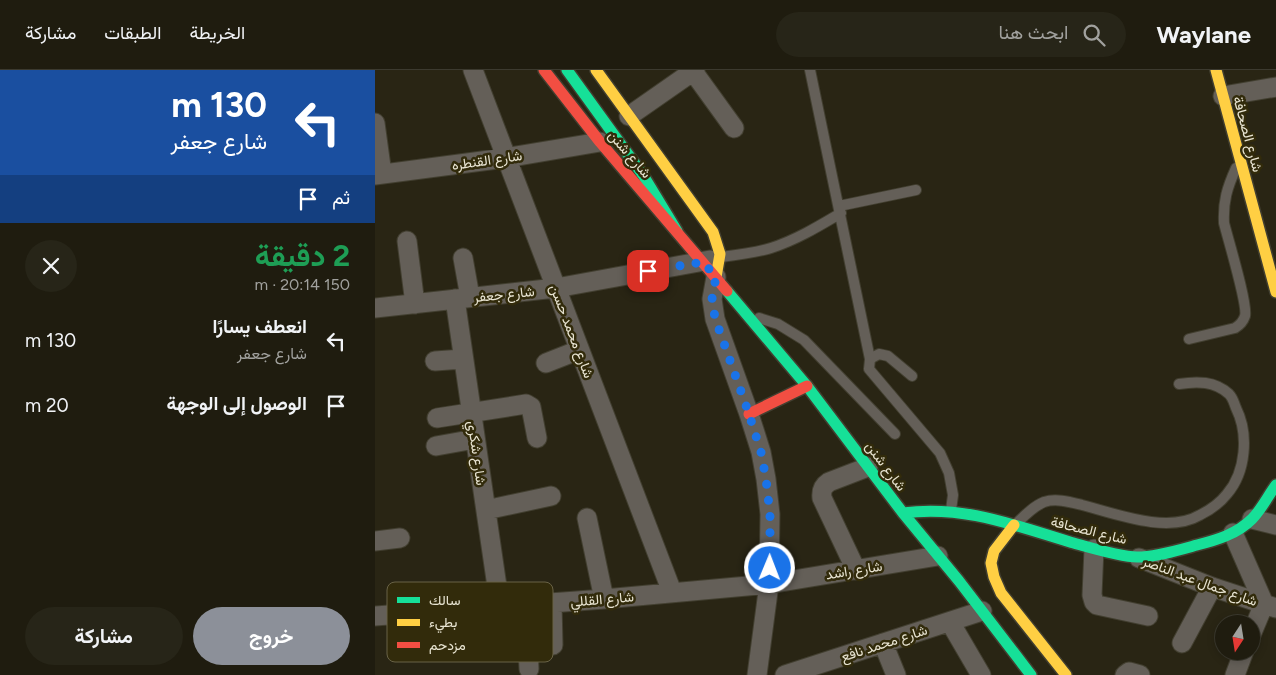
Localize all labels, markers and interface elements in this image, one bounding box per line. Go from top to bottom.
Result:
search box [776,12,1126,57]
text: Waylane [1156,20,1251,49]
text: ابحث هنا [999,21,1068,44]
icon: search [1080,21,1108,49]
text: مشاركة [25,22,76,44]
text: الطبقات [104,22,161,44]
text: الخريطة [189,22,245,44]
text: 130 m [171,84,267,126]
icon: left [285,90,350,155]
street label: شارع الصحافة [1227,94,1266,174]
street label: شارع شنن [603,127,655,183]
text: شارع جعفر [171,128,267,155]
street label: شارع القنطره [451,147,524,176]
icon: arrive [294,185,322,213]
text: ثم [332,186,350,209]
text: 2 دقيقة [255,237,350,274]
button: close [25,240,77,292]
pin [627,250,669,292]
icon: arrive [634,257,662,285]
text: 150 m · 20:14 [255,275,350,294]
street label: شارع محمد حسن [544,282,597,381]
street label: شارع جعفر [472,283,536,308]
text: انعطف يسارًا [213,315,307,338]
icon: left [322,327,350,355]
text: 130 m [25,329,76,352]
text: شارع جعفر [237,344,307,363]
text: الوصول إلى الوجهة [167,392,307,415]
icon: arrive [322,392,350,420]
text: 20 m [25,394,69,417]
street label: شارع شكري [461,420,489,487]
street label: شارع شنن [860,438,910,496]
street label: شارع الصحافة [1049,513,1129,550]
position arrow [743,541,795,593]
street label: شارع جمال عبد الناصر [1138,552,1260,612]
street label: شارع راشد [825,558,884,585]
legend [387,582,553,662]
street label: شارع القللي [569,588,635,614]
text: سالك [429,592,460,609]
button: مشاركة [25,607,183,665]
button: خروج [193,607,350,665]
text: بطيء [429,614,457,634]
north arrow [1215,615,1260,660]
map controls [1215,615,1260,660]
street label: شارع محمد نافع [839,621,930,667]
text: مزدحم [429,637,466,654]

